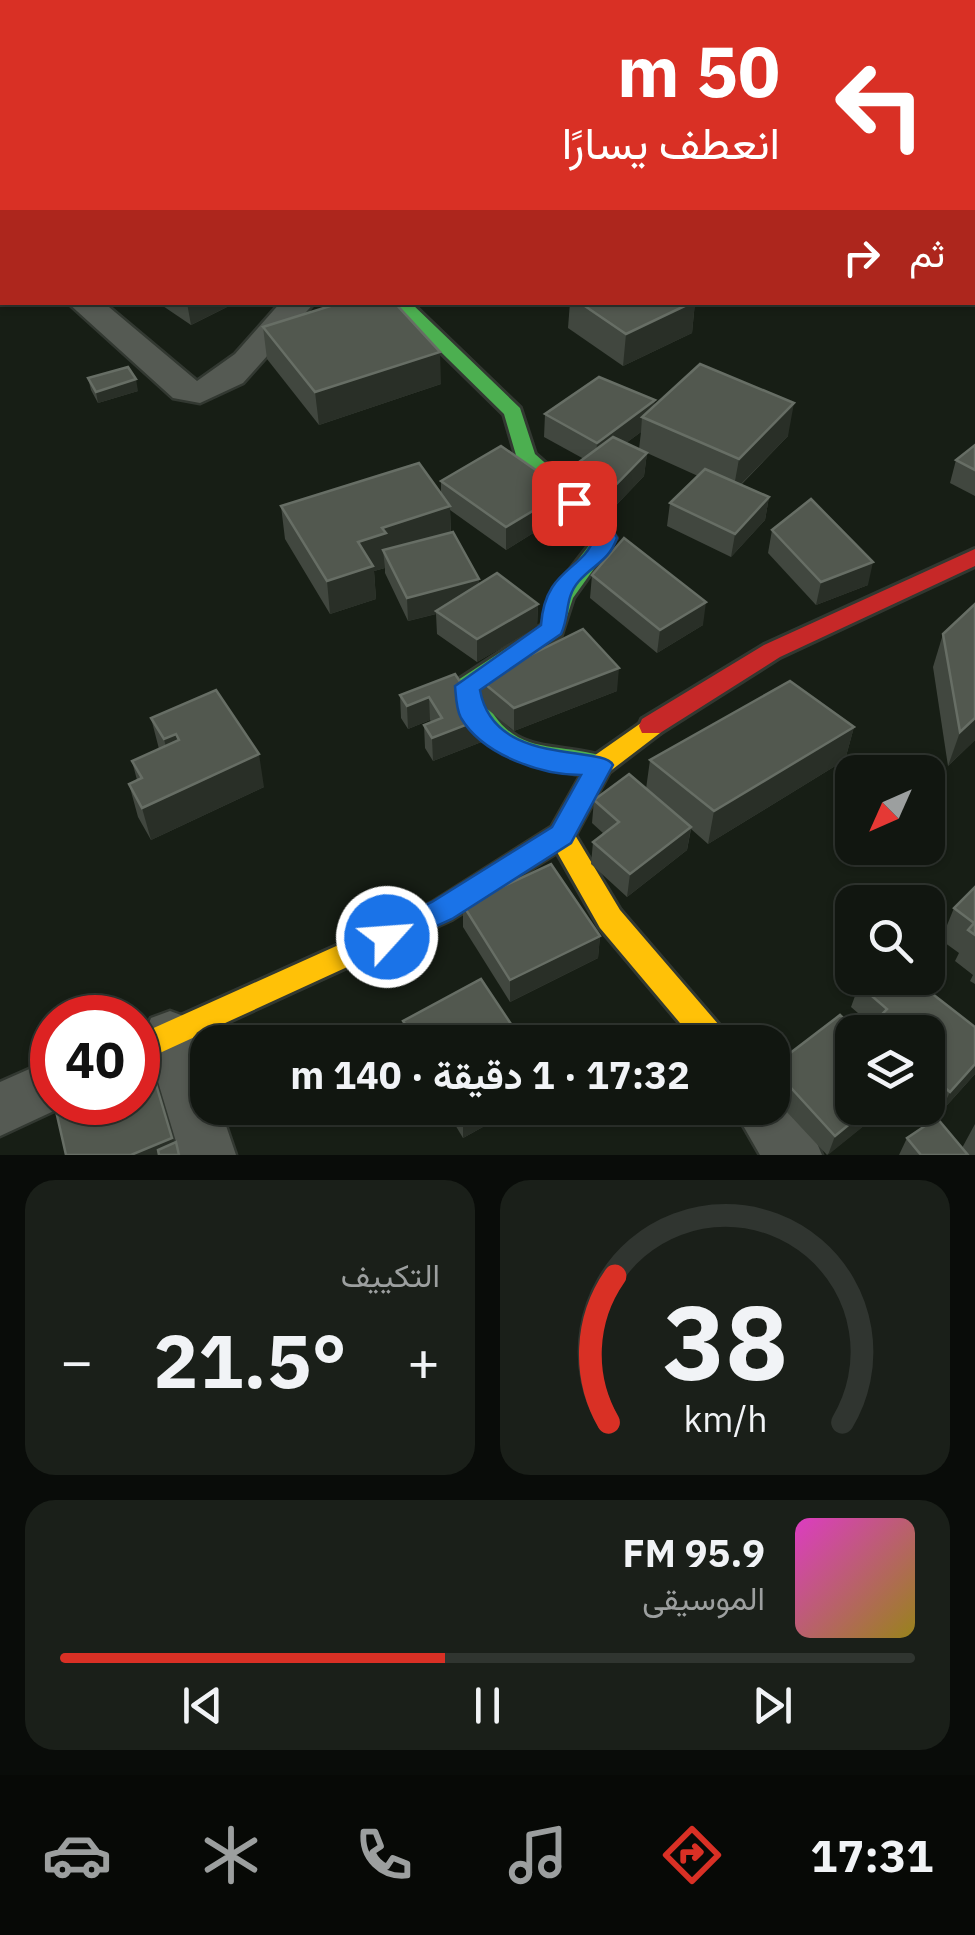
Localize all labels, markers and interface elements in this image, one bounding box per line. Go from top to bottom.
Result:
text: 50 m [617,25,780,116]
icon: left [815,40,945,170]
text: انعطف يسارًا [562,113,780,171]
text: ثم [909,228,945,277]
icon: right [834,230,889,285]
pin [532,461,617,546]
icon: arrive [547,476,602,531]
north arrow [835,755,945,865]
map controls [835,755,945,1125]
position arrow [335,885,439,989]
button: search [835,885,945,995]
speed limit sign: 40 [30,995,160,1125]
button: layers [835,1015,945,1125]
text: 17:32 · 1 دقيقة · 140 m [290,1050,690,1099]
text: التكييف [341,1254,440,1296]
text: 38 [663,1273,787,1409]
text: 21.5° [153,1311,347,1409]
text: − [60,1325,93,1396]
text: + [407,1325,440,1396]
text: km/h [683,1395,767,1442]
text: 95.9 FM [622,1528,765,1577]
text: الموسيقى [642,1577,765,1619]
icon: previous [175,1678,230,1733]
icon: pause [460,1678,515,1733]
icon: next [745,1678,800,1733]
icon: car [42,1820,112,1890]
icon: climate [196,1820,266,1890]
icon: phone [349,1820,419,1890]
icon: music [503,1820,573,1890]
icon: directions [657,1820,727,1890]
text: 17:31 [810,1826,933,1884]

